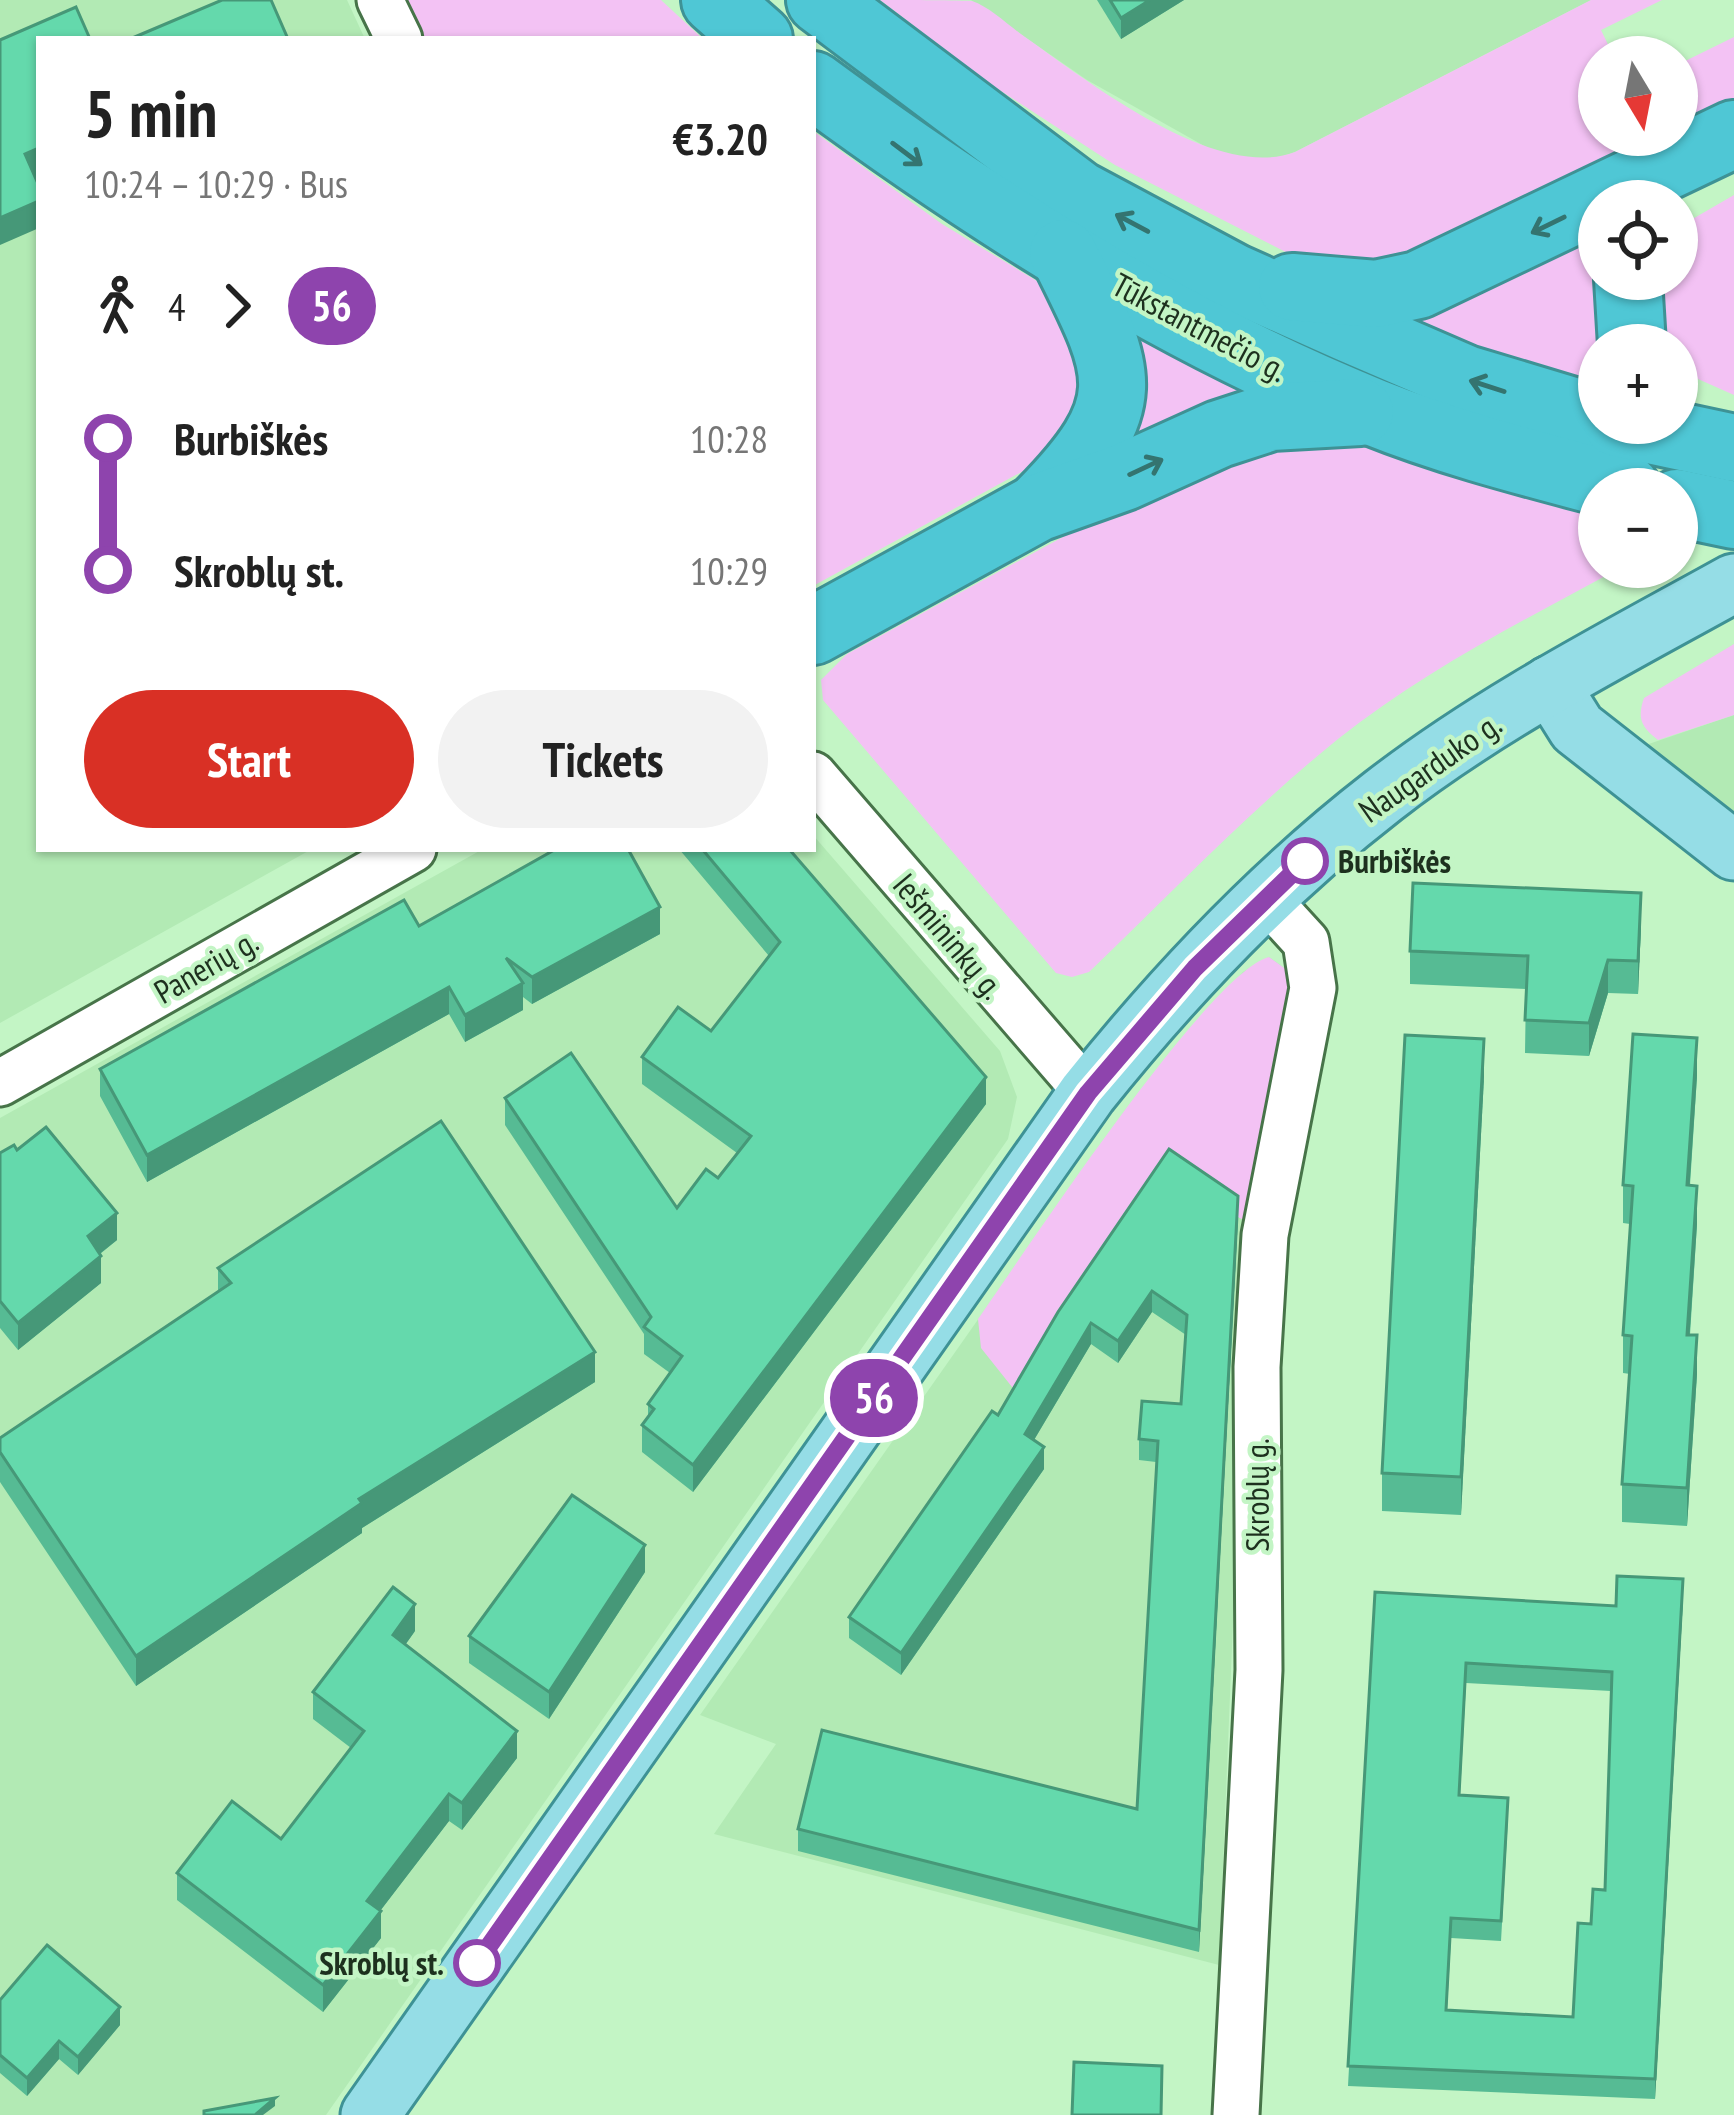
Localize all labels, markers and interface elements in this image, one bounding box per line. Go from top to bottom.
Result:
north arrow [1578,36,1698,156]
map controls [1578,36,1698,588]
text: 5 min [84,70,217,155]
text: €3.20 [672,109,768,167]
one-way arrow [890,141,923,167]
text: 10:24 – 10:29 · Bus [84,158,348,209]
button: locate [1578,180,1698,300]
one-way arrow [1115,211,1150,234]
one-way arrow [1531,215,1567,237]
street label: Tūkstantmečio g. [1105,262,1295,391]
icon: walk [84,273,150,339]
icon: forward [204,273,270,339]
text: 56 [312,278,352,333]
text: 4 [168,281,186,332]
button: + [1578,324,1698,444]
one-way arrow [1469,373,1507,395]
text: Burbiškės [174,409,328,467]
text: 10:28 [690,413,768,464]
one-way arrow [1127,455,1163,477]
button: − [1578,468,1698,588]
text: Skroblų st. [174,541,344,599]
text: 10:29 [690,545,768,596]
button: Start [84,690,414,828]
button: Tickets [438,690,768,828]
street label: Naugarduko g. [1350,702,1509,831]
marker: Burbiškės [1283,839,1327,883]
place label: Burbiškės [1338,839,1451,882]
street label: Iešmininkų g. [884,864,1015,1008]
street label: Panerių g. [146,919,265,1012]
line badge: 56 [820,1359,928,1437]
text: 56 [854,1370,894,1425]
street label: Skroblų g. [1235,1438,1278,1552]
place label: Skroblų st. [319,1941,444,1984]
marker: Skroblų st. [455,1941,499,1985]

